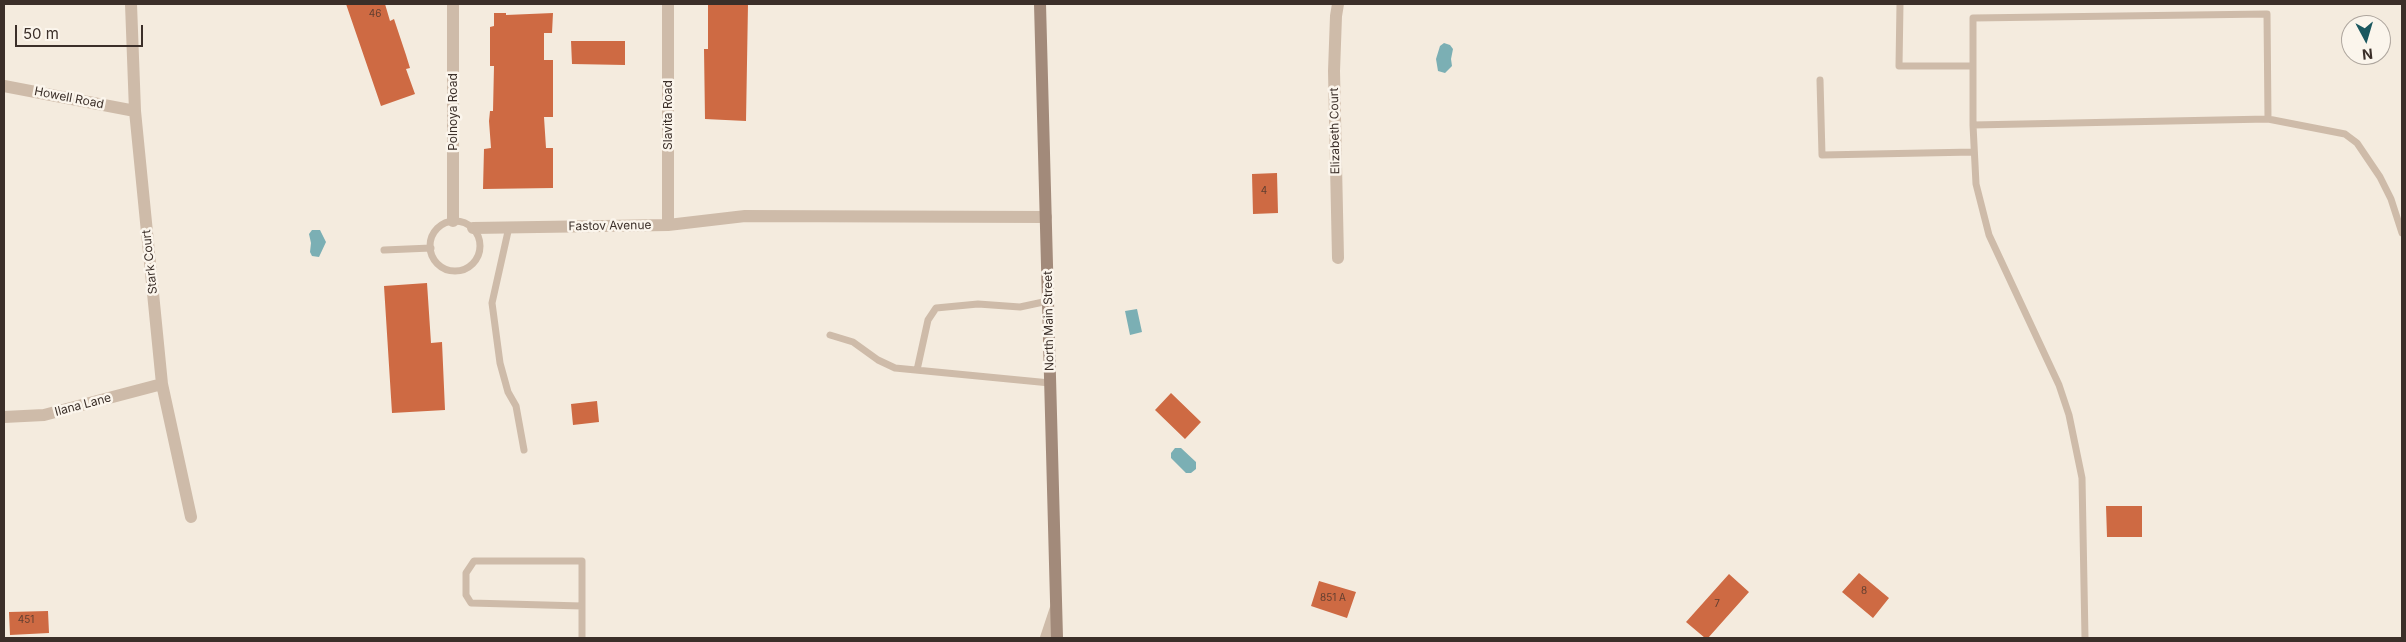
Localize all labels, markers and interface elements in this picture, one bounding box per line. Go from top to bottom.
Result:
house number: 46 [369,8,381,20]
scale bar [18,15,145,47]
north arrow [2341,15,2391,65]
text: 50 m [23,24,59,43]
text: N [2361,45,2374,63]
street label: Polnoya Road [446,73,460,151]
street label: Slavita Road [661,80,675,150]
street label: Howell Road [33,84,105,112]
street label: Elizabeth Court [1327,87,1343,175]
house number: 4 [1261,185,1267,197]
street label: Fastov Avenue [568,218,652,234]
street label: Stark Court [139,229,161,295]
street label: North Main Street [1041,271,1057,371]
street label: Ilana Lane [53,391,113,419]
house number: 8 [1861,585,1867,597]
house number: 851 A [1320,592,1346,604]
house number: 7 [1714,598,1720,610]
house number: 451 [18,614,34,626]

